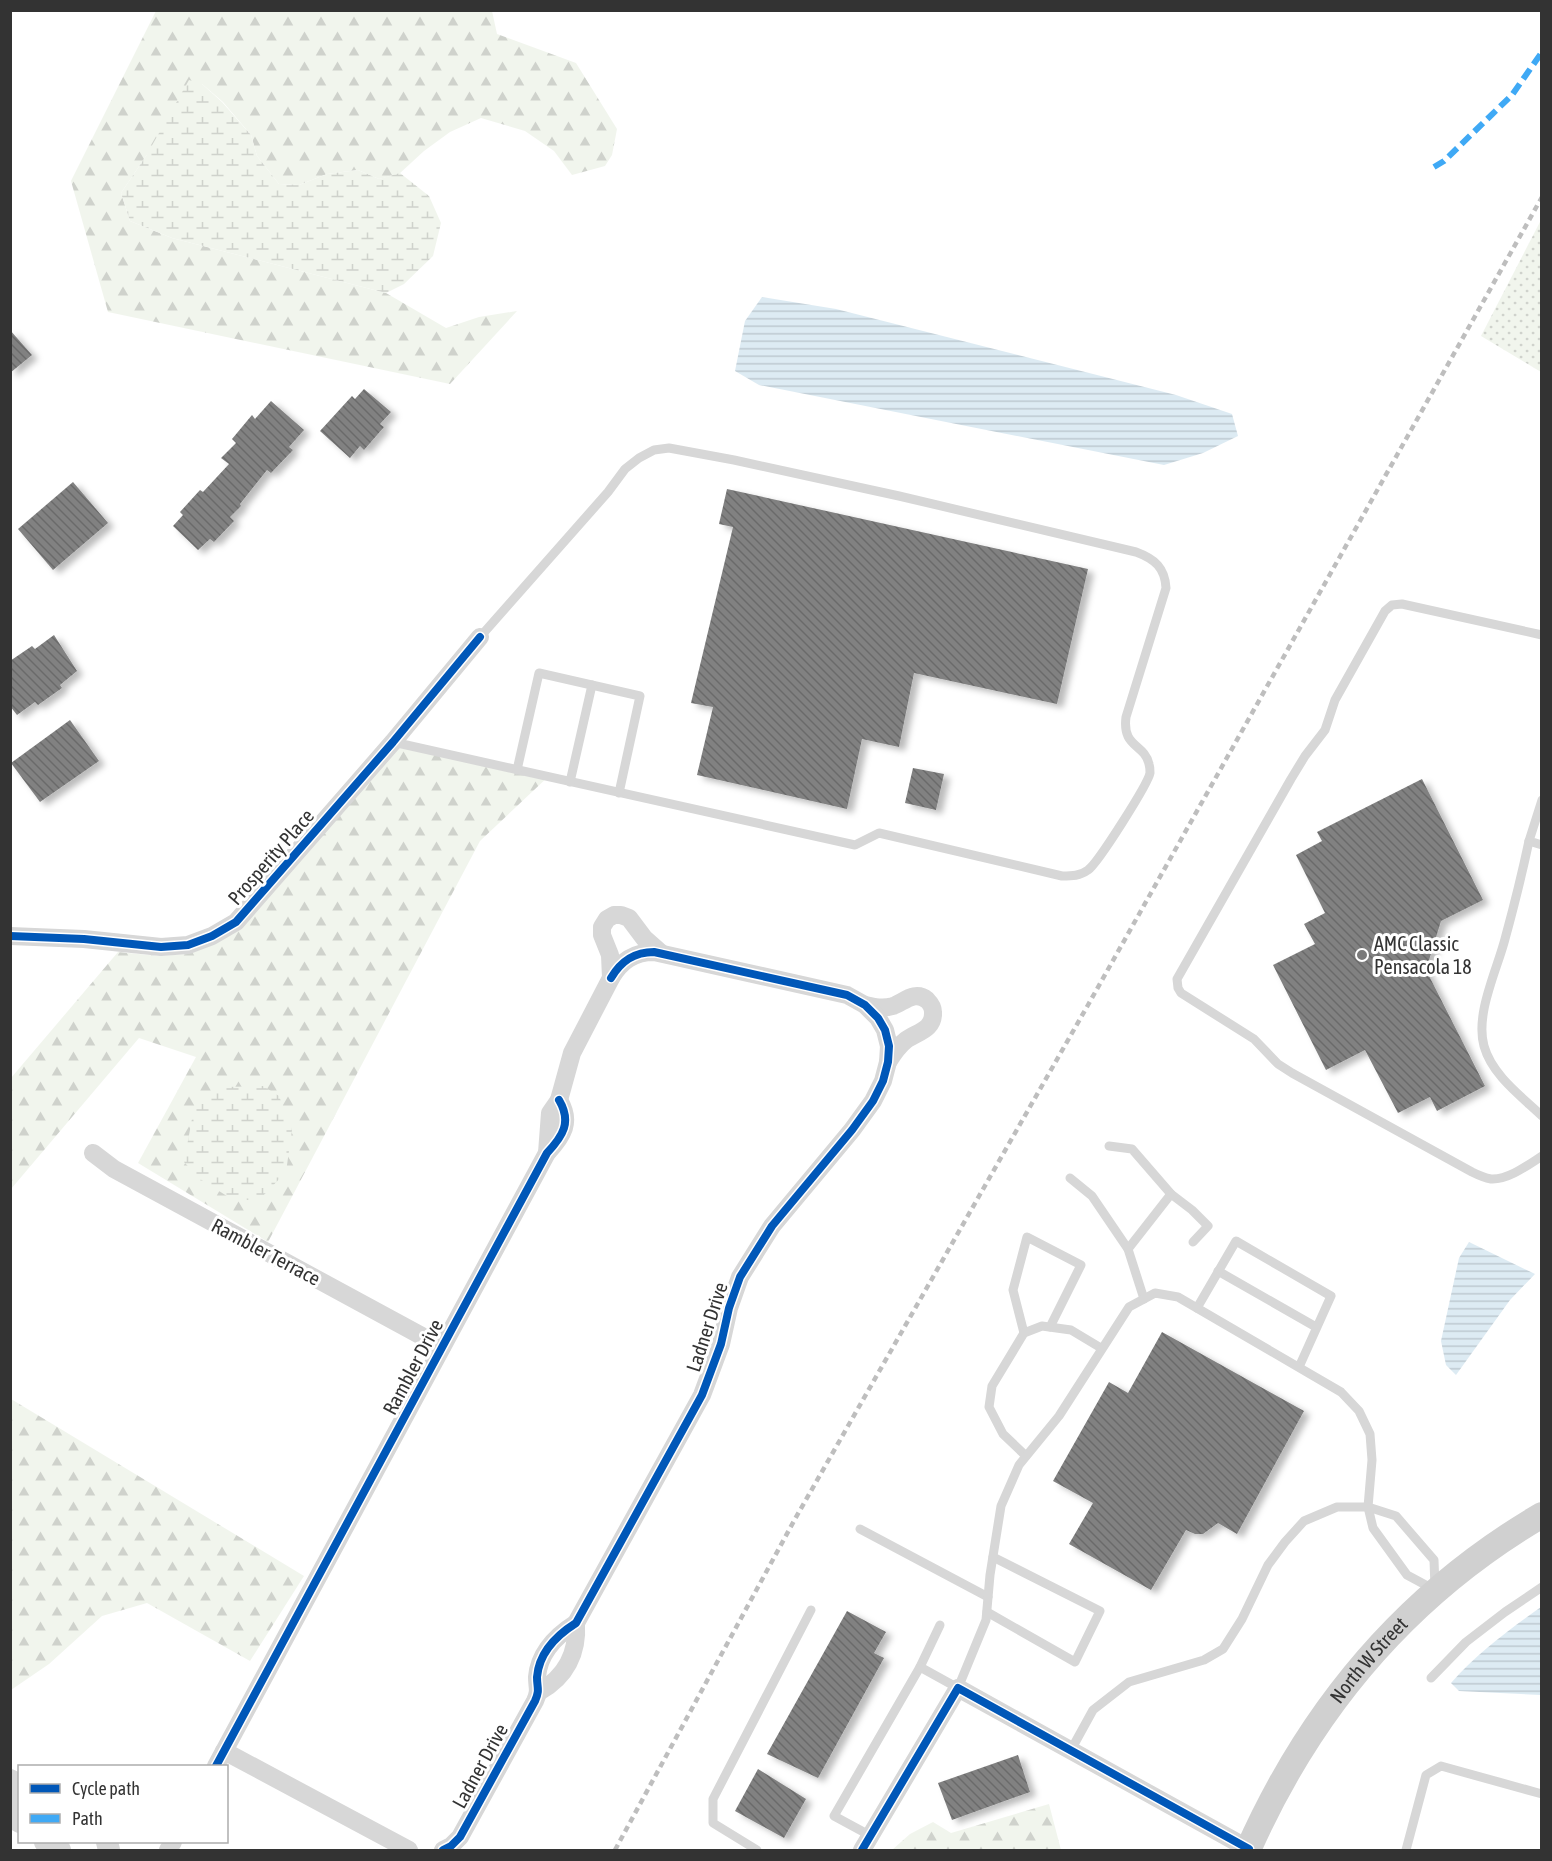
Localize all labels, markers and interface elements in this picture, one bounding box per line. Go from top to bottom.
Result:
street label: Prosperity Place [223,804,318,909]
place label: AMC Classic Pensacola 18 [1374,932,1472,978]
marker: AMC Classic Pensacola 18 [1355,948,1369,962]
street label: Rambler Terrace [208,1213,325,1290]
street label: Ladner Drive [681,1279,732,1375]
street label: Rambler Drive [378,1315,447,1418]
street label: North W Street [1325,1612,1412,1707]
street label: Ladner Drive [447,1720,512,1812]
legend [18,1765,228,1843]
text: Cycle path [72,1778,140,1799]
text: Path [72,1808,103,1829]

